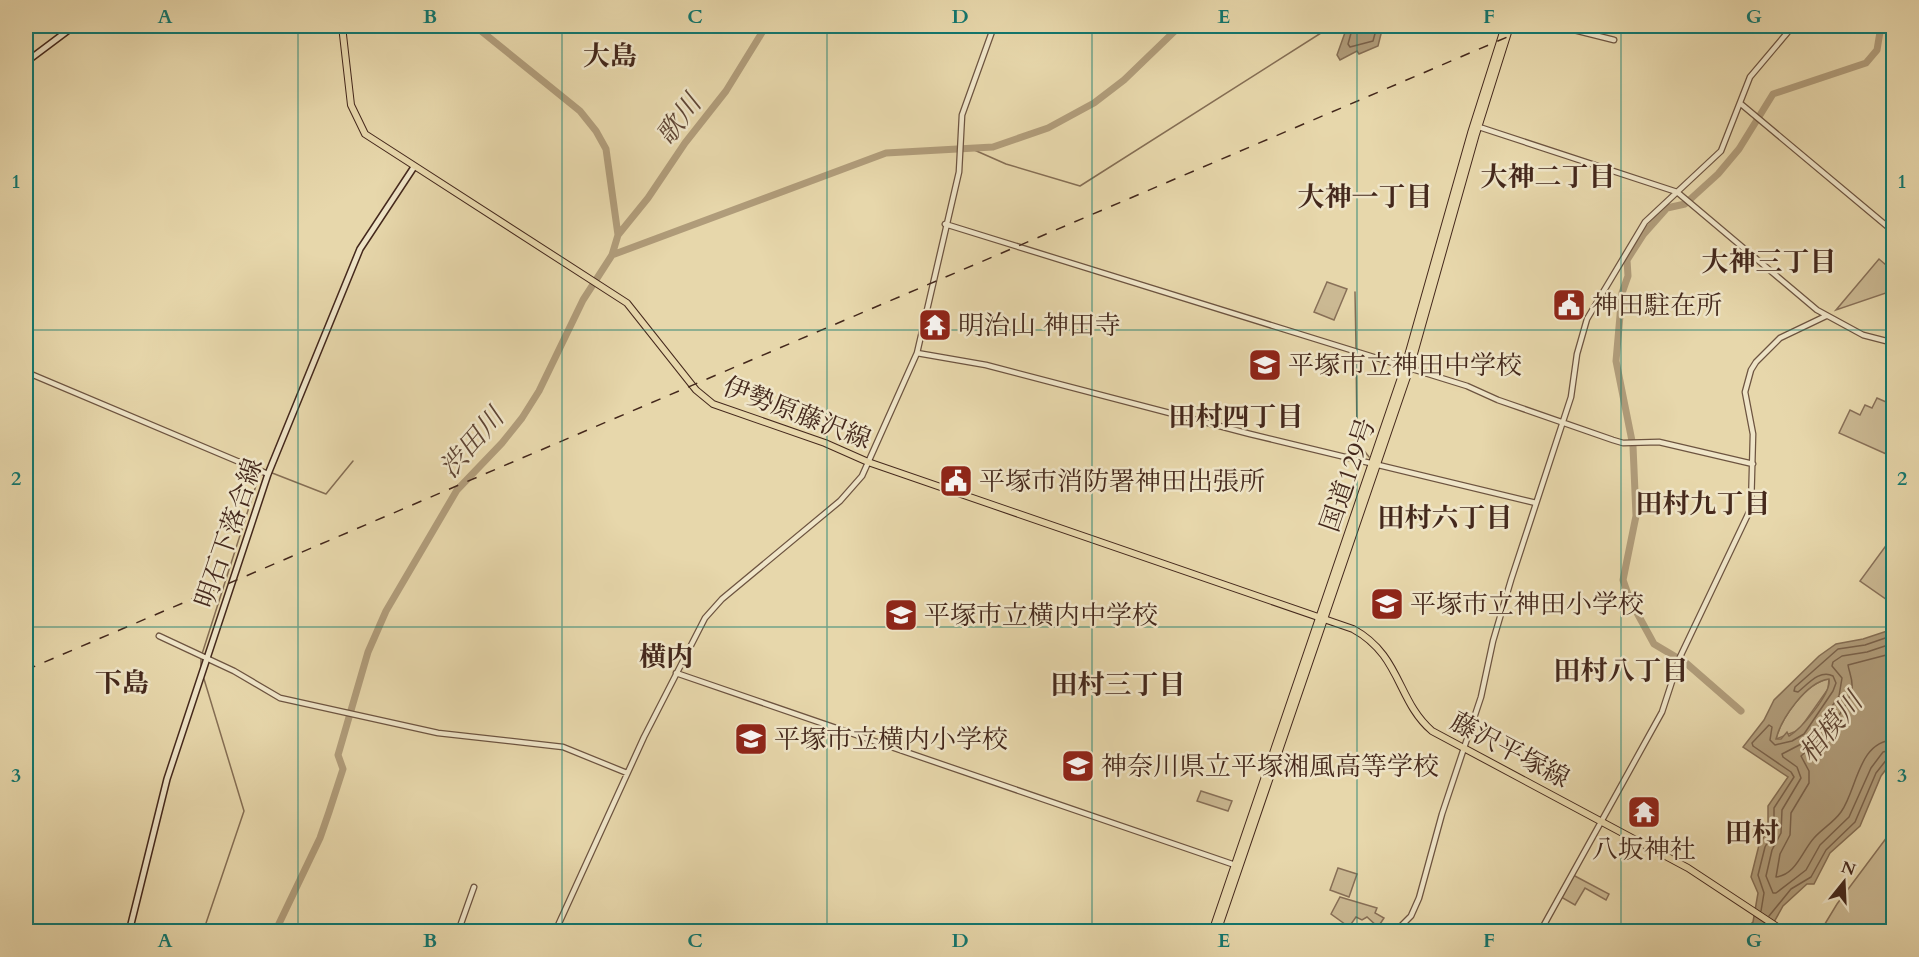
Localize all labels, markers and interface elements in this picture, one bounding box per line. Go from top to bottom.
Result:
text: A [157,3,173,30]
text: B [423,3,437,30]
text: C [687,3,703,30]
text: D [951,3,969,30]
text: E [1218,3,1230,30]
text: F [1483,3,1495,30]
text: G [1746,3,1762,30]
district label: 大島 [583,38,637,75]
water label: 歌川 [648,85,712,153]
district label: 大神二丁目 [1481,159,1616,196]
text: 1 [11,168,21,195]
text: 1 [1897,168,1907,195]
district label: 大神一丁目 [1298,179,1433,216]
district label: 大神三丁目 [1702,244,1837,281]
public building icon: 神田駐在所 [1551,287,1587,323]
place label: 神田駐在所 [1592,288,1722,323]
temple icon: 明治山 神田寺 [917,307,953,343]
place label: 明治山 神田寺 [958,308,1121,343]
school or university icon: 平塚市立神田中学校 [1247,347,1283,383]
place label: 平塚市立神田中学校 [1288,348,1522,383]
street label: 伊勢原藤沢線 [718,369,876,457]
water label: 渋田川 [431,398,515,486]
district label: 田村四丁目 [1169,399,1304,436]
street label: 国道129号 [1312,414,1384,536]
street label: 明石下落合線 [187,454,271,612]
public building icon: 平塚市消防署神田出張所 [938,463,974,499]
place label: 平塚市消防署神田出張所 [979,464,1265,499]
text: 2 [11,465,21,492]
text: 2 [1897,465,1907,492]
district label: 田村九丁目 [1636,486,1771,523]
district label: 田村六丁目 [1378,500,1513,537]
school or university icon: 平塚市立神田小学校 [1369,586,1405,622]
place label: 平塚市立神田小学校 [1410,587,1644,622]
school or university icon: 平塚市立横内中学校 [883,597,919,633]
place label: 平塚市立横内中学校 [924,598,1158,633]
district label: 横内 [639,639,693,676]
district label: 田村八丁目 [1554,653,1689,690]
district label: 下島 [95,665,149,702]
district label: 田村三丁目 [1051,667,1186,704]
water label: 相模川 [1791,683,1873,771]
street label: 藤沢平塚線 [1444,704,1576,796]
school or university icon: 平塚市立横内小学校 [733,721,769,757]
place label: 平塚市立横内小学校 [774,722,1008,757]
school or university icon: 神奈川県立平塚湘風高等学校 [1060,748,1096,784]
place label: 神奈川県立平塚湘風高等学校 [1101,749,1439,784]
text: 3 [11,762,21,789]
text: 3 [1897,762,1907,789]
temple icon: 八坂神社 [1626,794,1662,830]
district label: 田村 [1725,815,1779,852]
place label: 八坂神社 [1592,832,1696,867]
north arrow [1814,852,1874,912]
text: N [1838,856,1858,881]
text: A [157,927,173,954]
text: B [423,927,437,954]
text: C [687,927,703,954]
text: D [951,927,969,954]
text: E [1218,927,1230,954]
text: F [1483,927,1495,954]
text: G [1746,927,1762,954]

